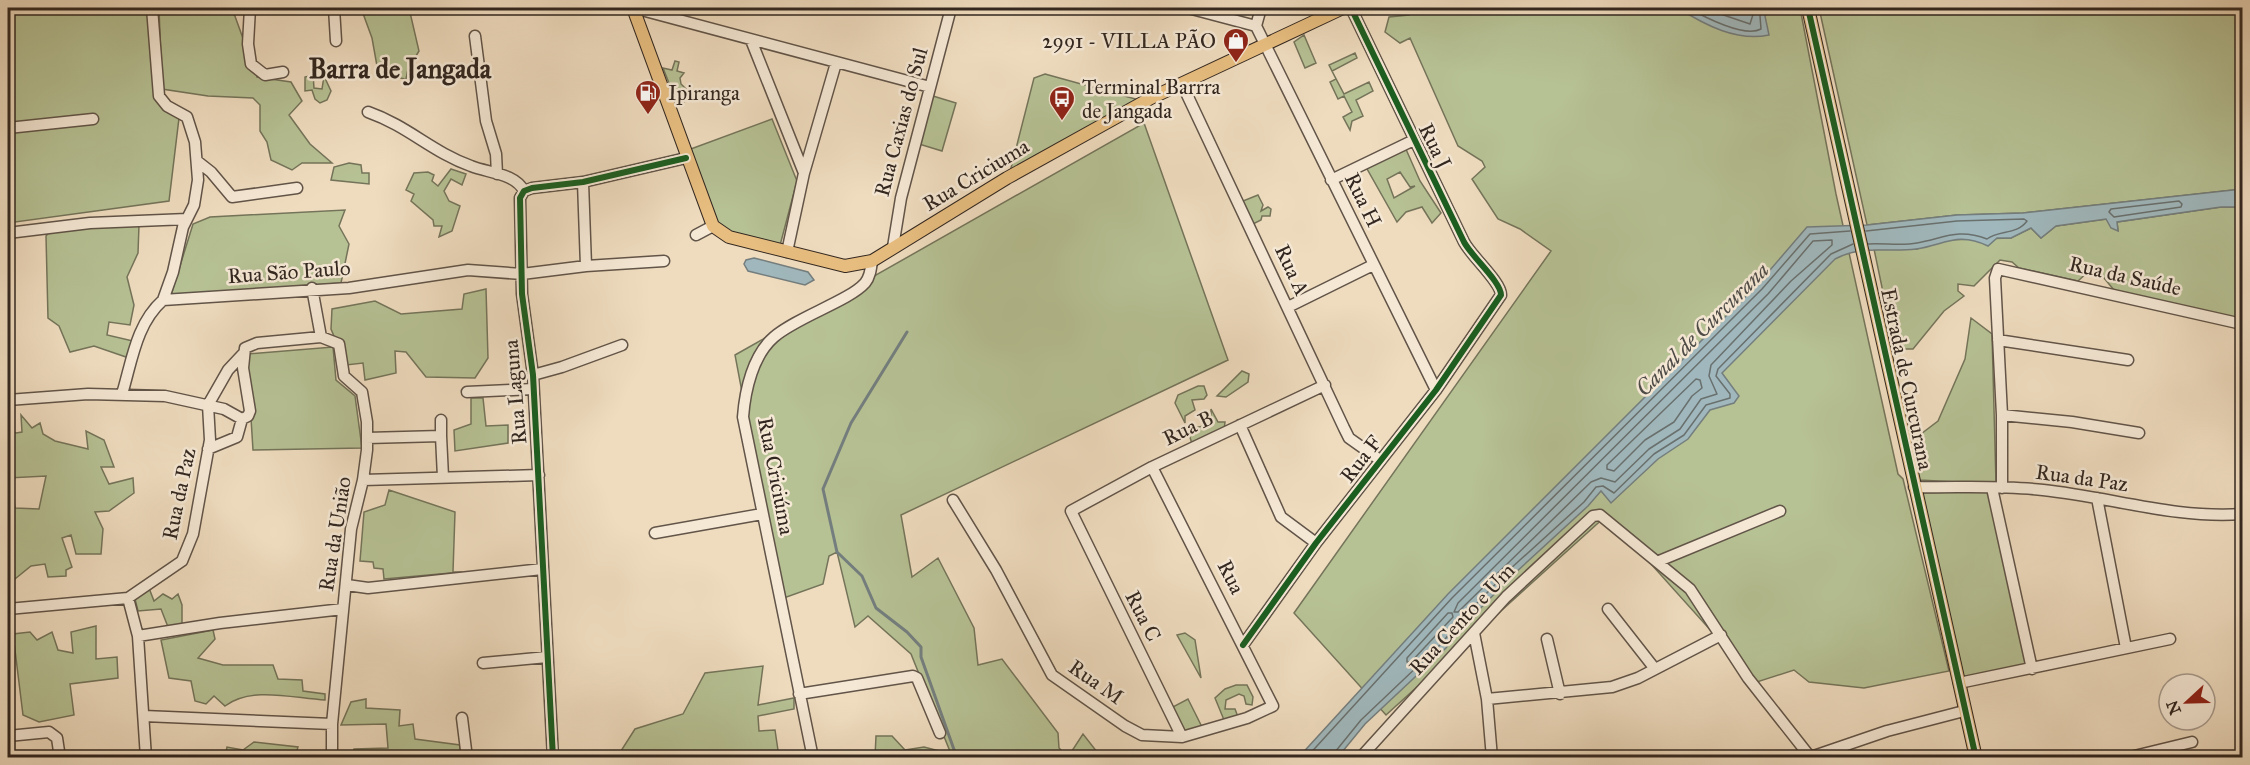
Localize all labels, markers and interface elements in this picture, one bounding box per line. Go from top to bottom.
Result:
shop icon: 2991 - VILLA PÃO [1221,26,1251,64]
place label: 2991 - VILLA PÃO [1042,28,1216,54]
street label: Rua Caxias do Sul [869,44,933,199]
district label: Barra de Jangada [309,52,492,86]
place label: Terminal Barrra de Jangada [1082,74,1221,124]
fuel station icon: Ipiranga [633,78,663,116]
place label: Ipiranga [668,80,740,106]
bus stop icon: Terminal Barrra de Jangada [1047,84,1077,122]
street label: Rua J [1413,119,1457,174]
street label: Rua Criciuma [918,133,1034,217]
street label: Rua H [1339,169,1387,231]
street label: Rua A [1269,240,1315,300]
street label: Rua da Saúde [2066,250,2184,302]
street label: Rua São Paulo [227,255,352,289]
water label: Canal de Curcurana [1630,257,1774,401]
street label: Estrada de Curcurana [1875,286,1939,472]
street label: Rua Laguna [497,338,533,445]
street label: Rua B [1158,405,1218,451]
street label: Rua Criciúma [752,415,800,537]
street label: Rua F [1334,430,1388,488]
street label: Rua da Paz [157,445,201,542]
street label: Rua da Paz [2034,459,2130,497]
street label: Rua da União [313,474,357,593]
street label: Rua [1212,556,1251,598]
street label: Rua Cento e Um [1404,558,1521,680]
street label: Rua C [1119,586,1167,646]
street label: Rua M [1064,654,1128,710]
north arrow [2157,672,2217,732]
text: N [2162,697,2185,717]

